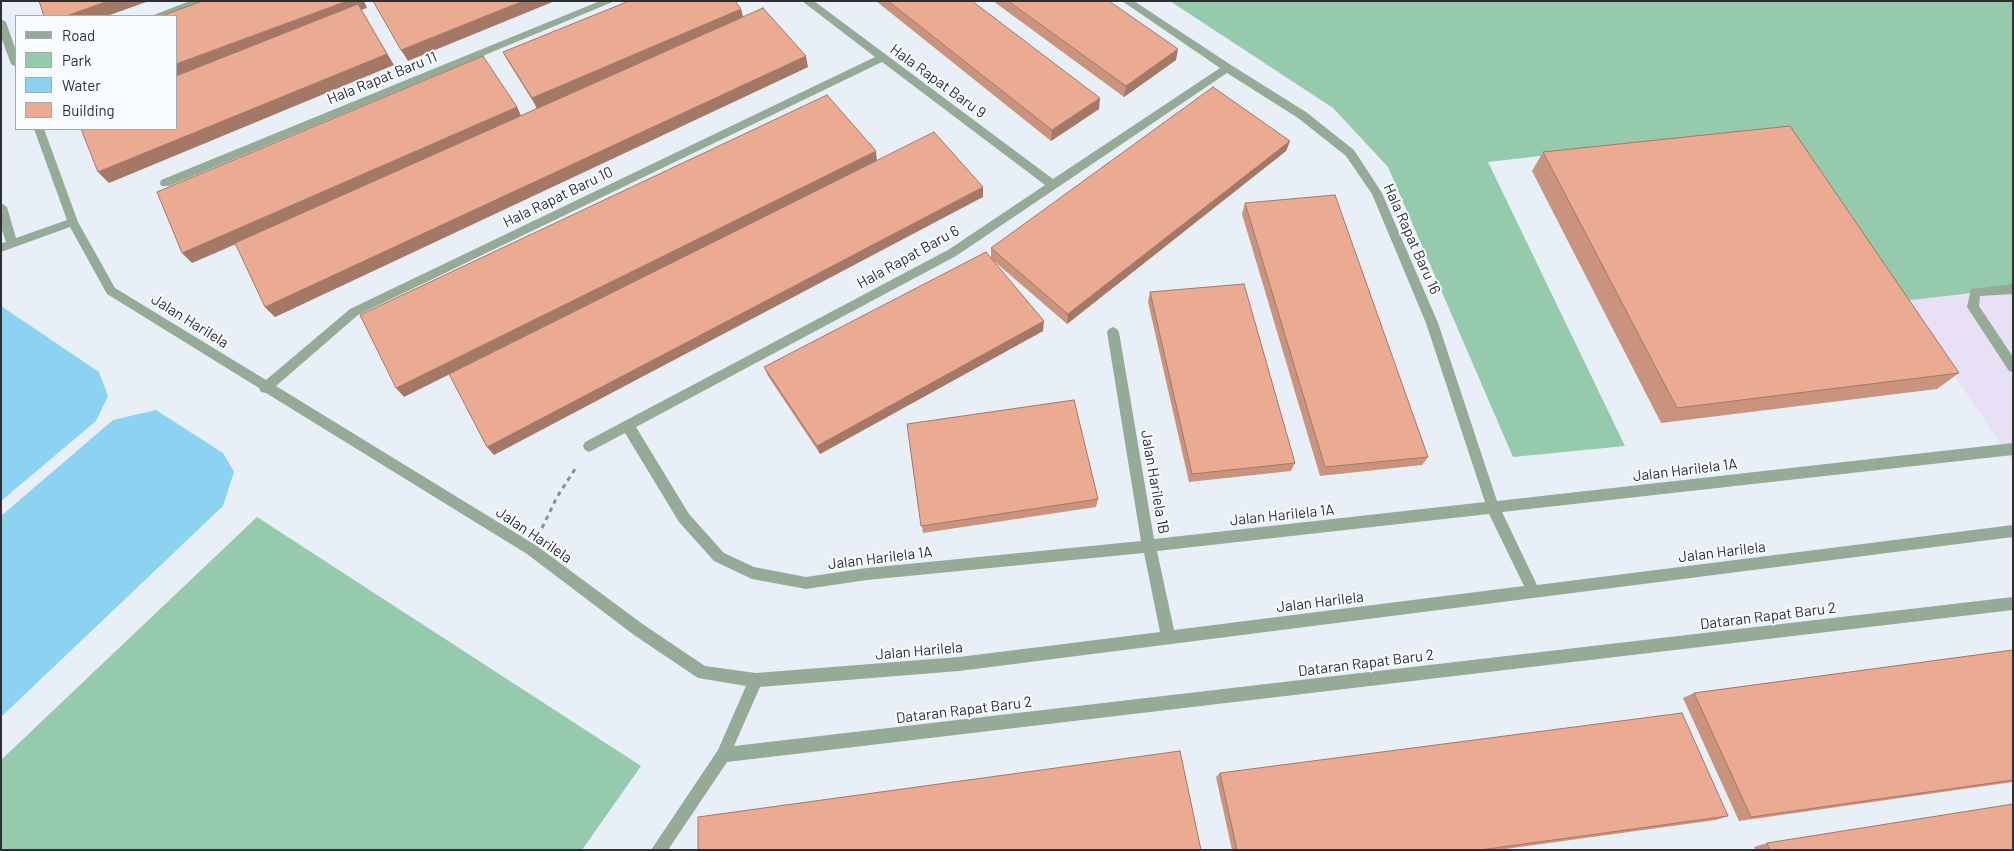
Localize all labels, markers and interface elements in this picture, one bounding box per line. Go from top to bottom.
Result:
legend [15,15,178,130]
text: Road [62,26,95,44]
street label: Hala Rapat Baru 9 [887,40,989,122]
street label: Hala Rapat Baru 11 [324,48,440,108]
text: Park [62,51,91,69]
text: Water [62,76,101,94]
text: Building [62,101,115,119]
street label: Hala Rapat Baru 10 [500,163,616,231]
street label: Hala Rapat Baru 16 [1380,181,1444,297]
street label: Hala Rapat Baru 6 [854,221,962,293]
street label: Jalan Harilela [148,290,232,352]
street label: Jalan Harilela 1B [1137,428,1173,536]
street label: Jalan Harilela 1A [1632,455,1738,485]
street label: Jalan Harilela 1A [1229,501,1335,529]
street label: Jalan Harilela [493,503,575,567]
street label: Jalan Harilela [1677,538,1767,566]
street label: Jalan Harilela 1A [827,543,933,573]
street label: Jalan Harilela [1275,588,1365,616]
street label: Dataran Rapat Baru 2 [1699,599,1837,633]
street label: Jalan Harilela [874,638,964,664]
street label: Dataran Rapat Baru 2 [1297,646,1435,680]
street label: Dataran Rapat Baru 2 [895,693,1033,727]

